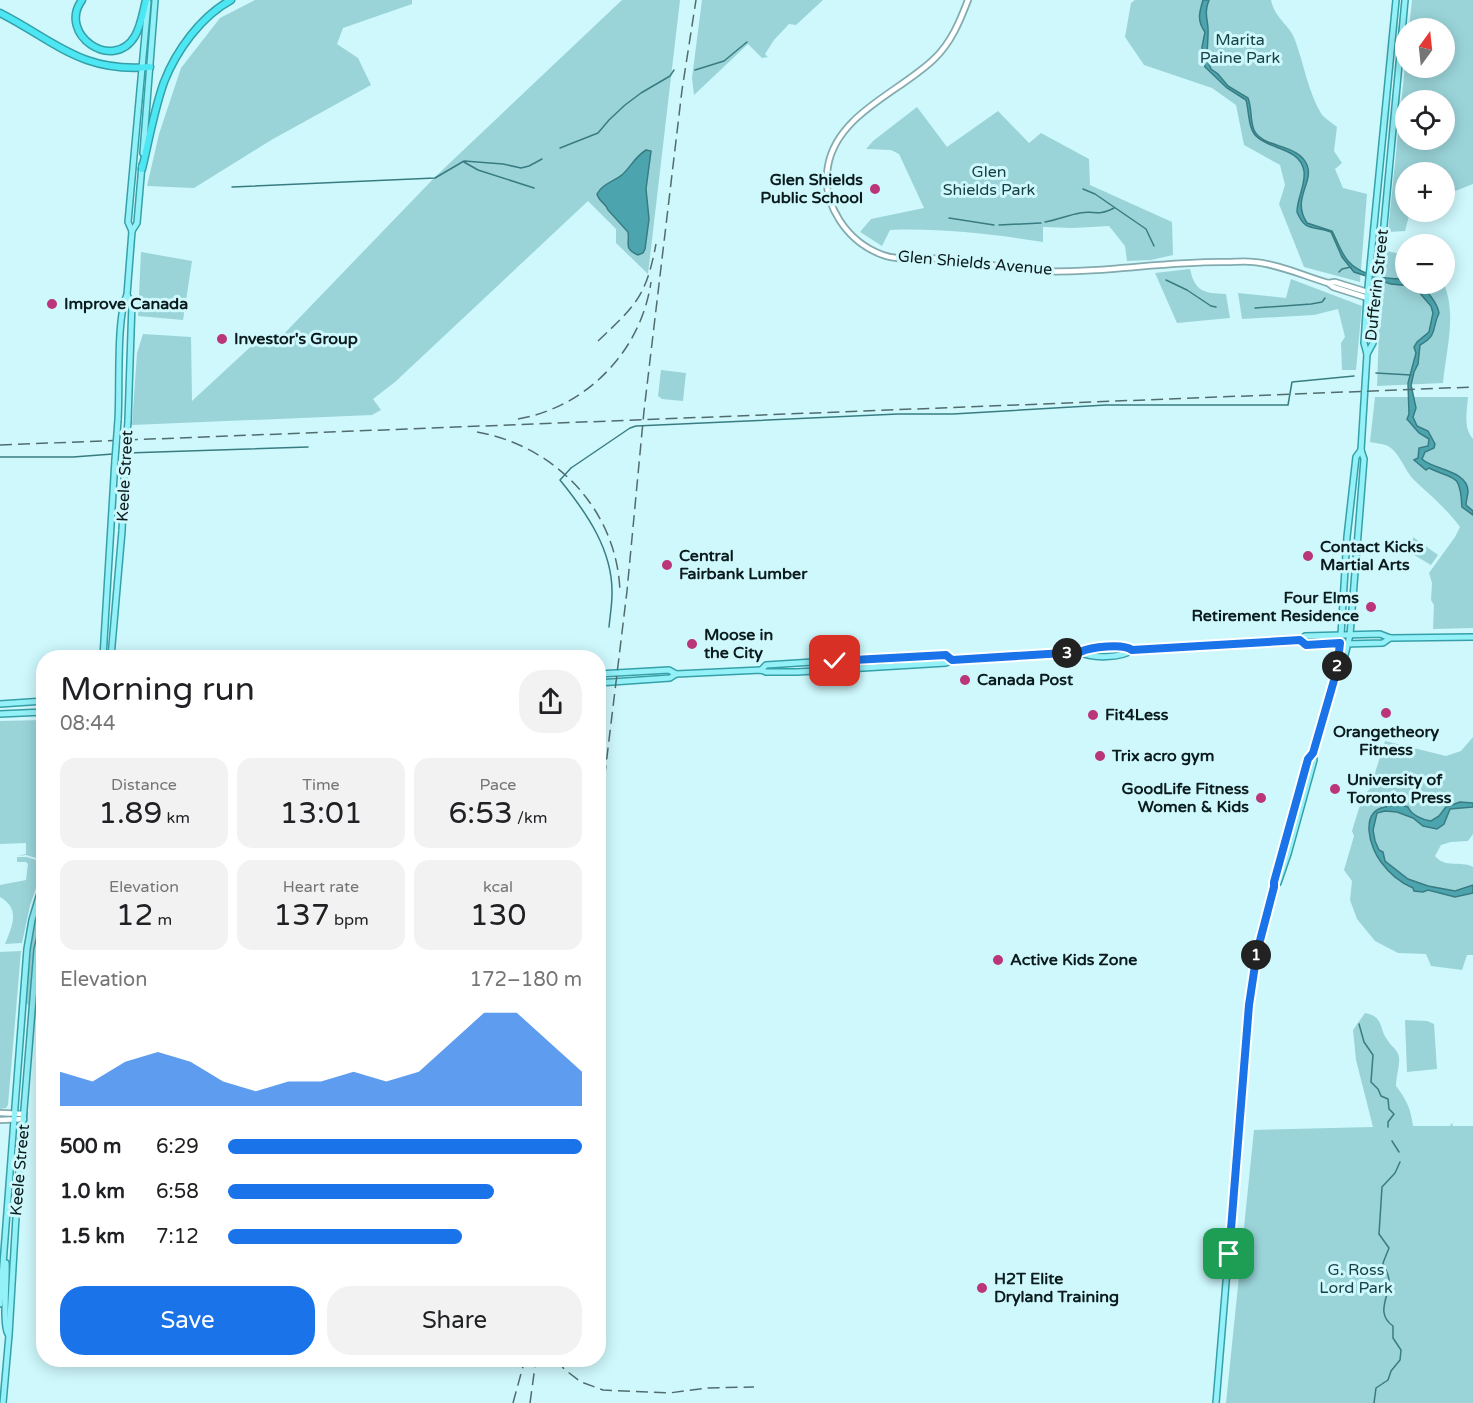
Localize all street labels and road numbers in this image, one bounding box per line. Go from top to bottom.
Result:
street label: Dufferin Street [1361,228,1393,342]
street label: Glen Shields Avenue [897,246,1053,280]
street label: Keele Street [113,430,137,522]
street label: Keele Street [6,1123,34,1217]

